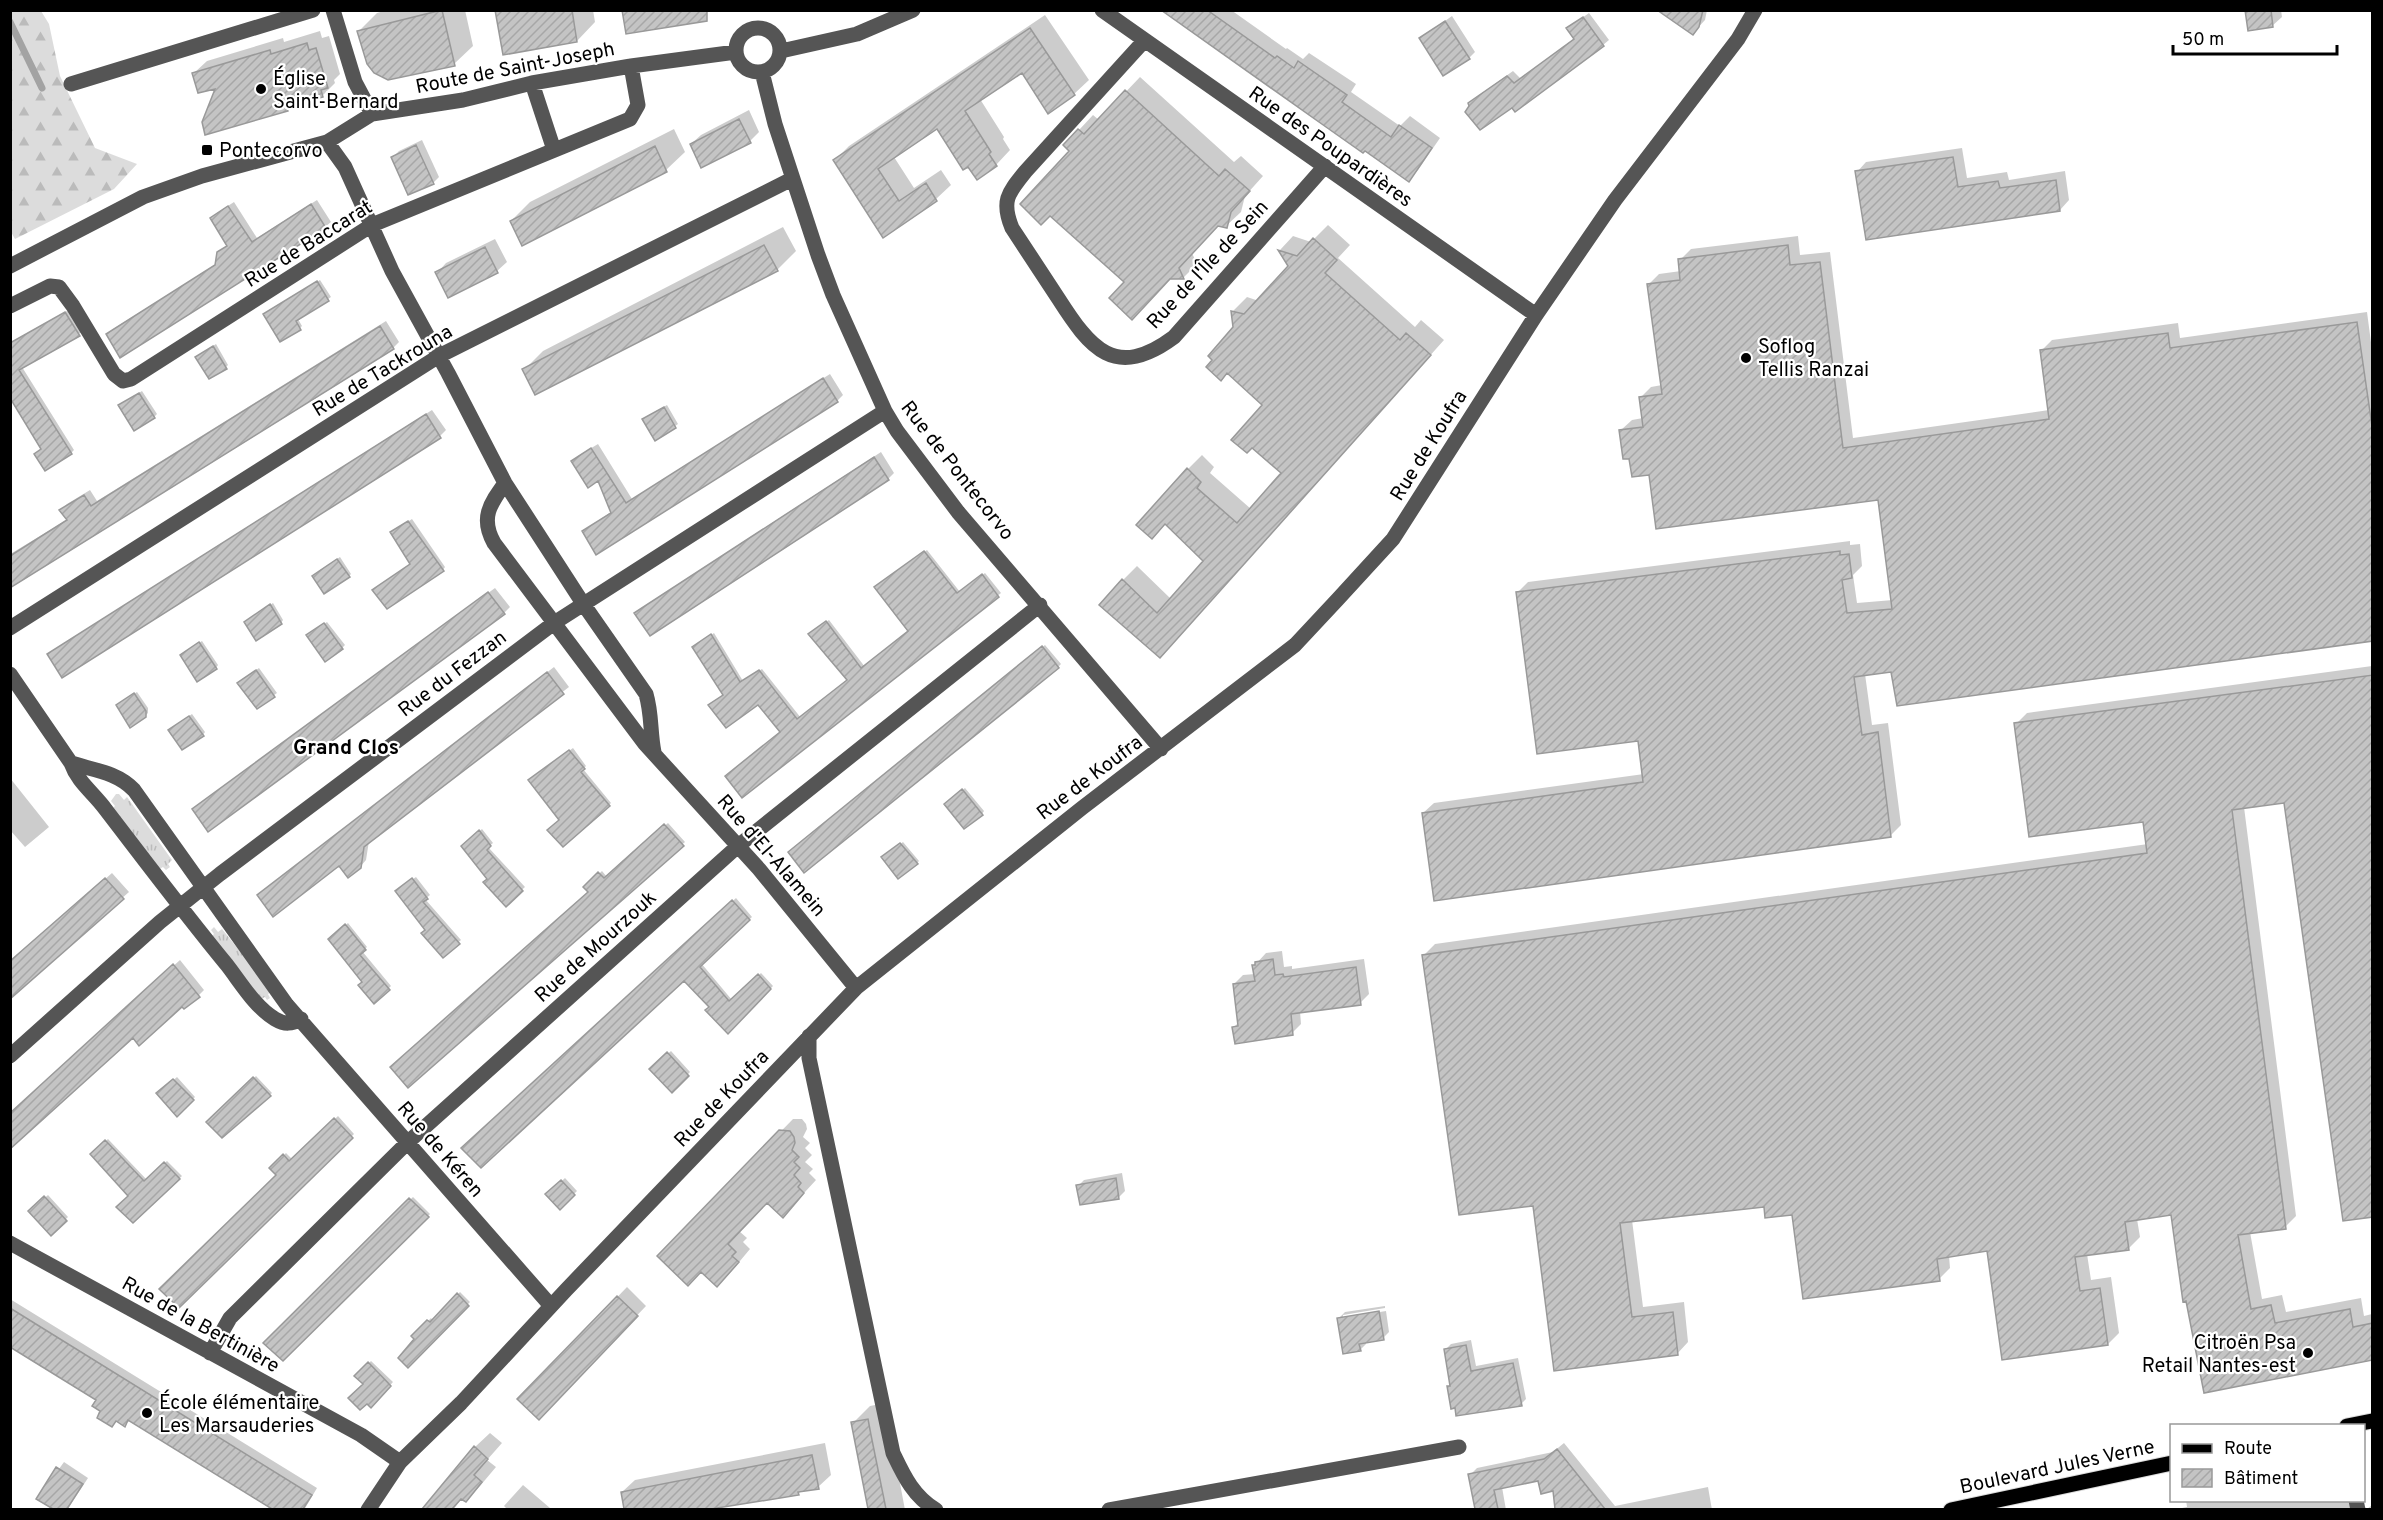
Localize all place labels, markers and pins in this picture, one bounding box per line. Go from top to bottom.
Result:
place label: Église Saint-Bernard [273,65,399,116]
marker: Église Saint-Bernard [254,82,268,96]
place label: Pontecorvo [219,139,323,165]
marker: Pontecorvo [200,143,214,157]
place label: Soflog Tellis Ranzai [1758,335,1869,384]
marker: Soflog Tellis Ranzai [1739,351,1753,365]
place label: Citroën Psa Retail Nantes-est [2142,1331,2296,1380]
marker: Citroën Psa Retail Nantes-est [2301,1346,2315,1360]
place label: École élémentaire Les Marsauderies [159,1389,319,1440]
marker: École élémentaire Les Marsauderies [140,1406,154,1420]

